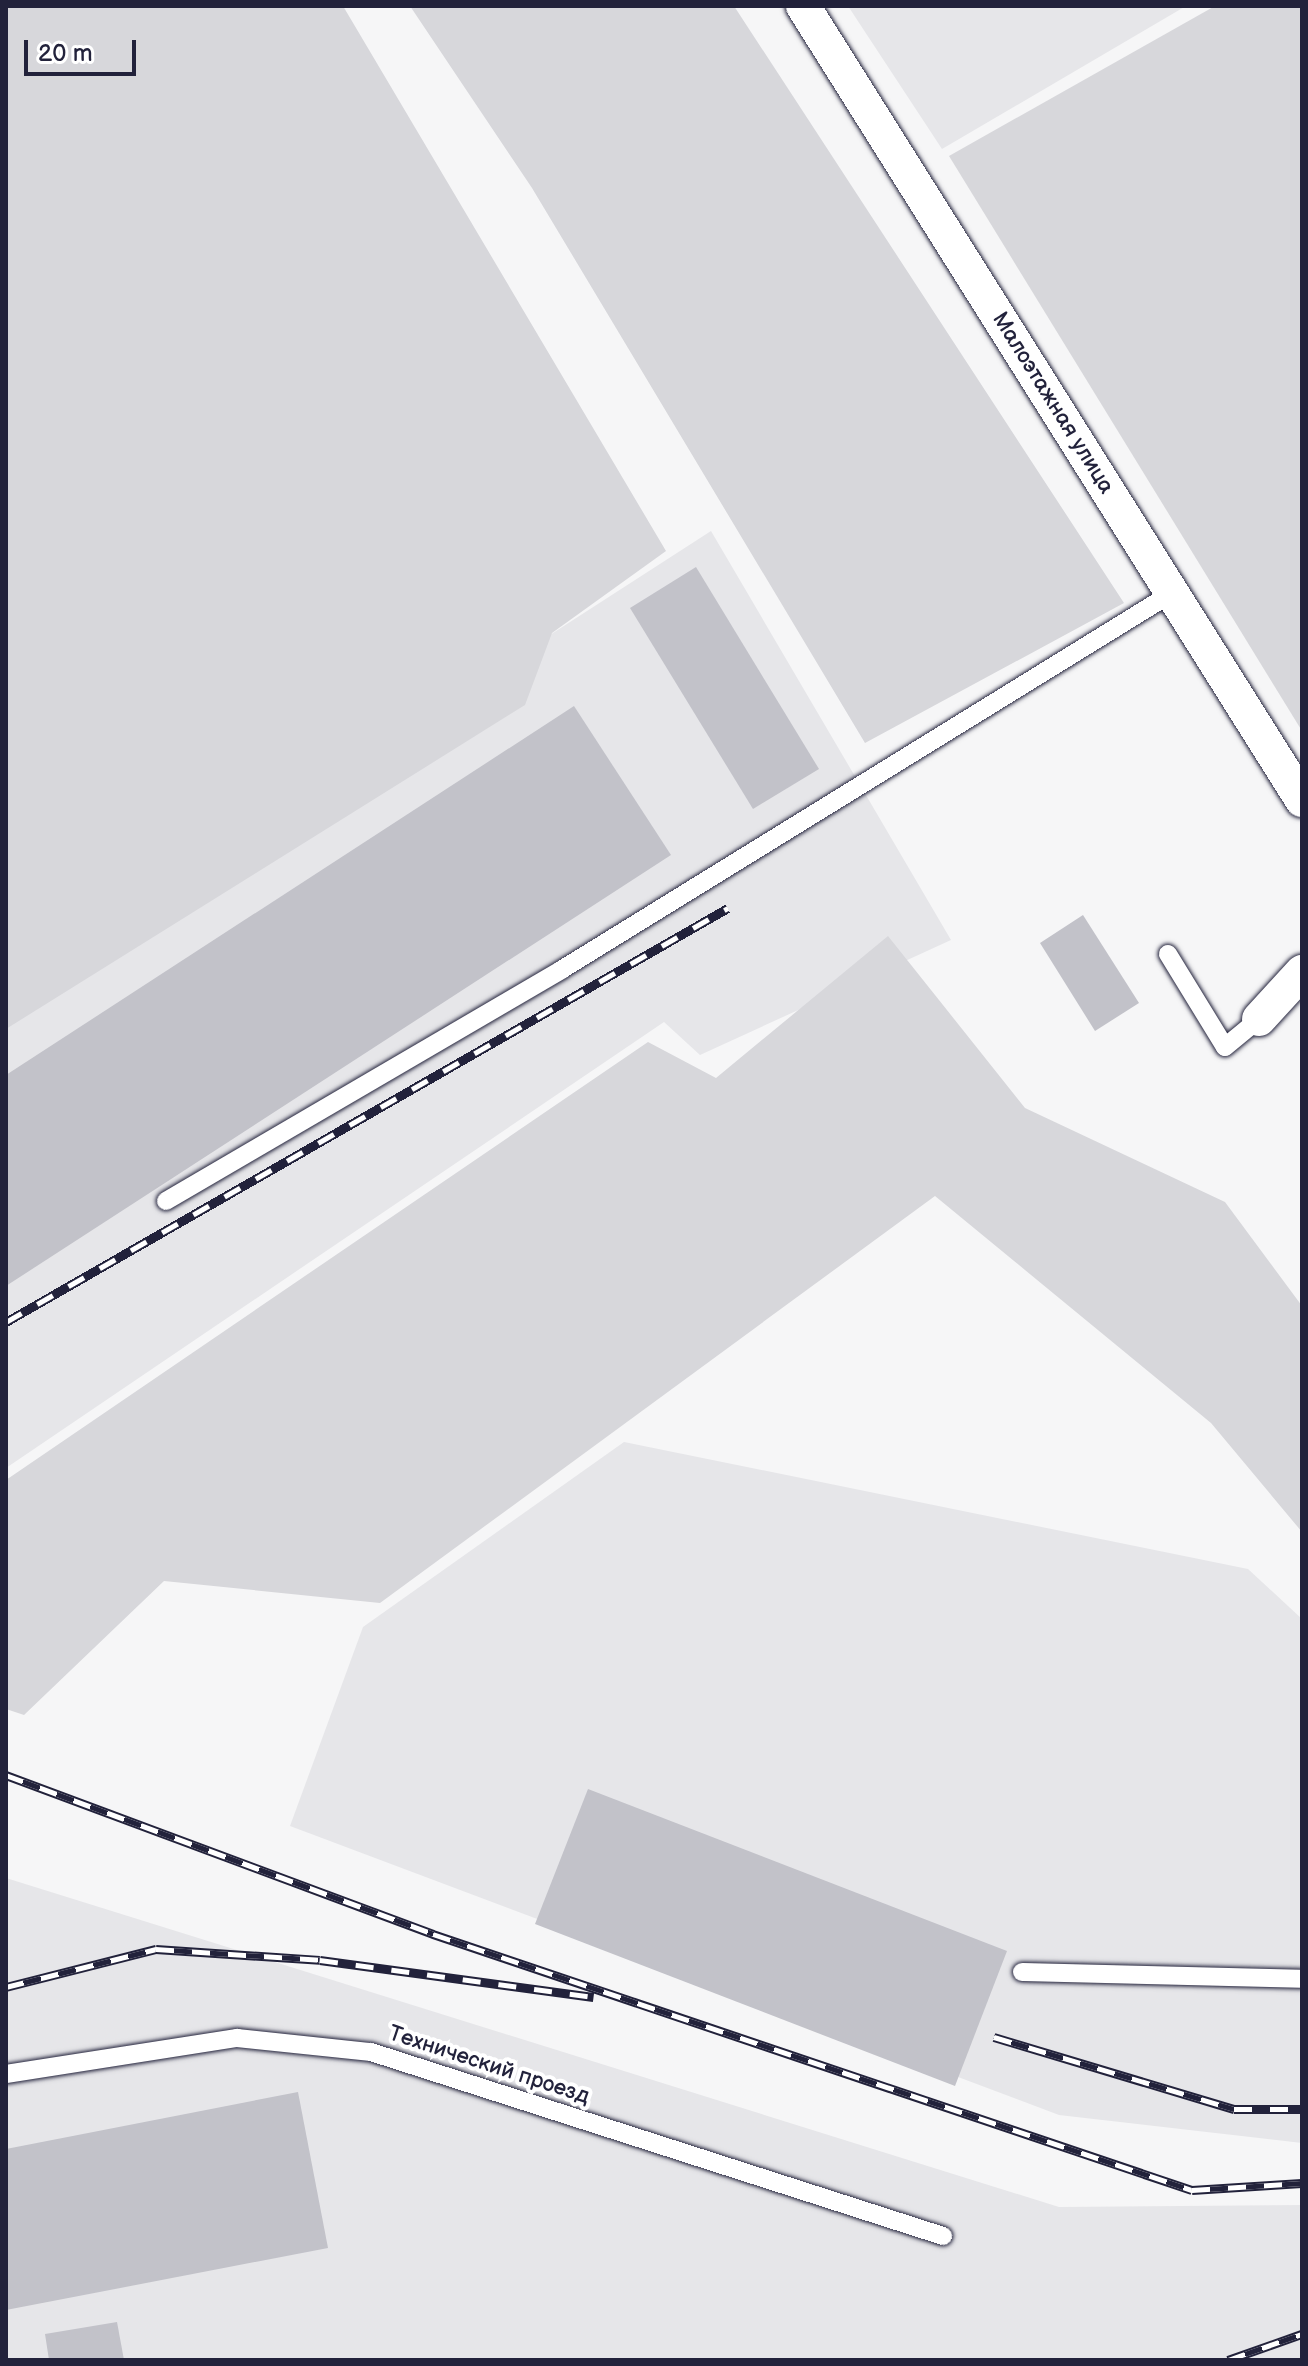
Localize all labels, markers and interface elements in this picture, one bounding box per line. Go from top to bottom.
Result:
scale bar [28,24,140,74]
text: 20 m [38,39,93,68]
street label: Малоэтажная улица [986,307,1120,499]
street label: Технический проезд [385,2020,593,2110]

